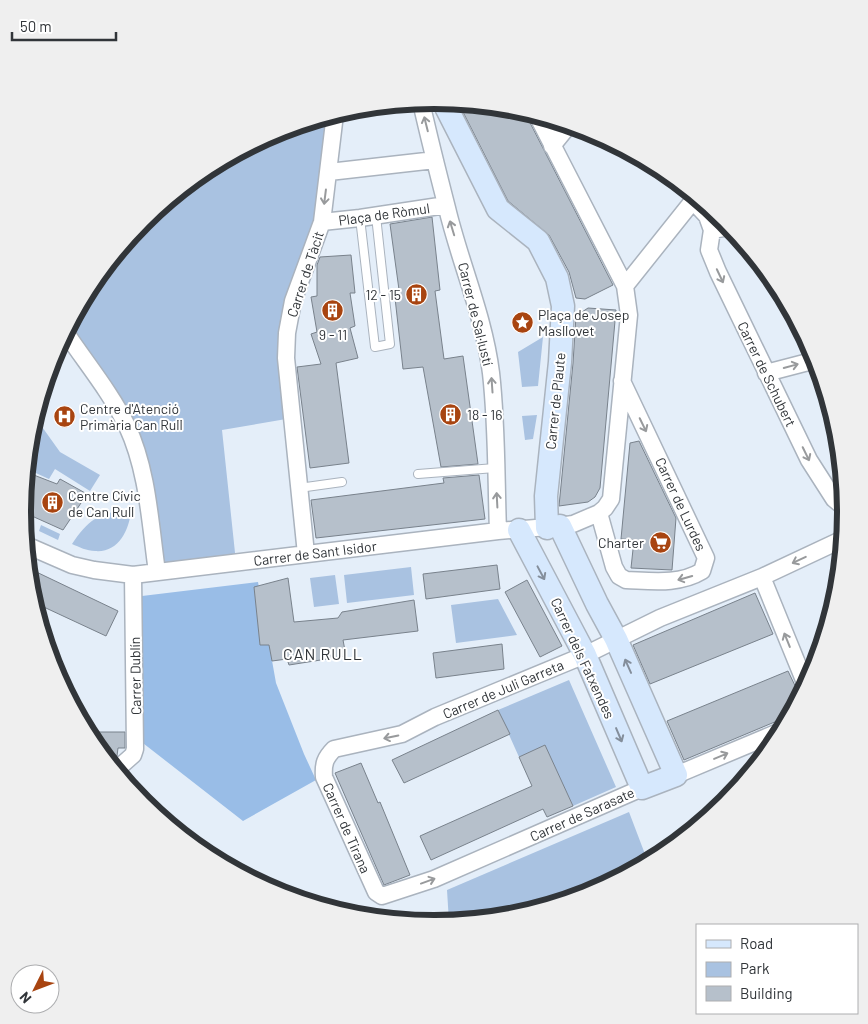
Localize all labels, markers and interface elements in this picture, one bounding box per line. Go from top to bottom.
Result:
scale bar [12,10,116,42]
text: 50 m [20,17,52,35]
one-way arrow [421,117,430,133]
one-way arrow [320,189,330,205]
street label: Plaça de Ròmul [337,199,431,229]
one-way arrow [447,220,457,236]
street label: Carrer de Tàcit [283,229,327,319]
street label: Carrer de Sal·lustí [455,261,497,367]
one-way arrow [716,268,726,283]
building icon: 12 - 15 [405,282,429,306]
place label: 12 - 15 [365,286,401,303]
building icon: 9 - 11 [321,299,345,323]
place label: Plaça de Josep Masllovet [538,306,629,339]
place icon: Plaça de Josep Masllovet [510,310,534,334]
street label: Carrer de Schubert [734,319,800,429]
place label: 9 - 11 [319,326,347,343]
street label: Carrer de Plaute [541,352,569,450]
one-way arrow [783,361,799,370]
one-way arrow [487,377,496,393]
place label: Centre d'Atenció Primària Can Rull [80,400,183,433]
building icon: 18 - 16 [439,402,463,426]
hospital icon: Centre d'Atenció Primària Can Rull [52,404,76,428]
place label: 18 - 16 [467,406,502,423]
one-way arrow [639,417,648,432]
one-way arrow [802,446,811,461]
street label: Carrer de Lurdes [652,455,710,554]
place label: Centre Cívic de Can Rull [68,487,141,520]
building icon: Centre Cívic de Can Rull [40,491,64,515]
one-way arrow [492,492,501,508]
supermarket icon: Charter [648,530,672,554]
place label: Charter [598,534,644,551]
street label: Carrer de Sant Isidor [252,537,378,569]
one-way arrow [792,555,807,565]
one-way arrow [537,565,547,579]
one-way arrow [678,574,694,584]
street label: Carrer dels Fatxendes [547,595,619,721]
one-way arrow [782,633,792,648]
street label: Carrer Dublín [126,637,144,715]
district label: CAN RULL [283,644,363,663]
street label: Carrer de Juli Garreta [440,656,566,722]
one-way arrow [623,659,633,674]
one-way arrow [614,727,624,742]
one-way arrow [383,733,399,742]
one-way arrow [713,751,728,760]
street label: Carrer de Tirana [319,780,375,876]
street label: Carrer de Sarasate [527,783,637,845]
one-way arrow [420,876,435,885]
legend [696,924,858,1014]
text: Road [740,934,773,952]
text: Park [740,959,770,977]
north arrow [10,964,60,1014]
text: Building [740,984,793,1002]
text: N [16,989,34,1007]

